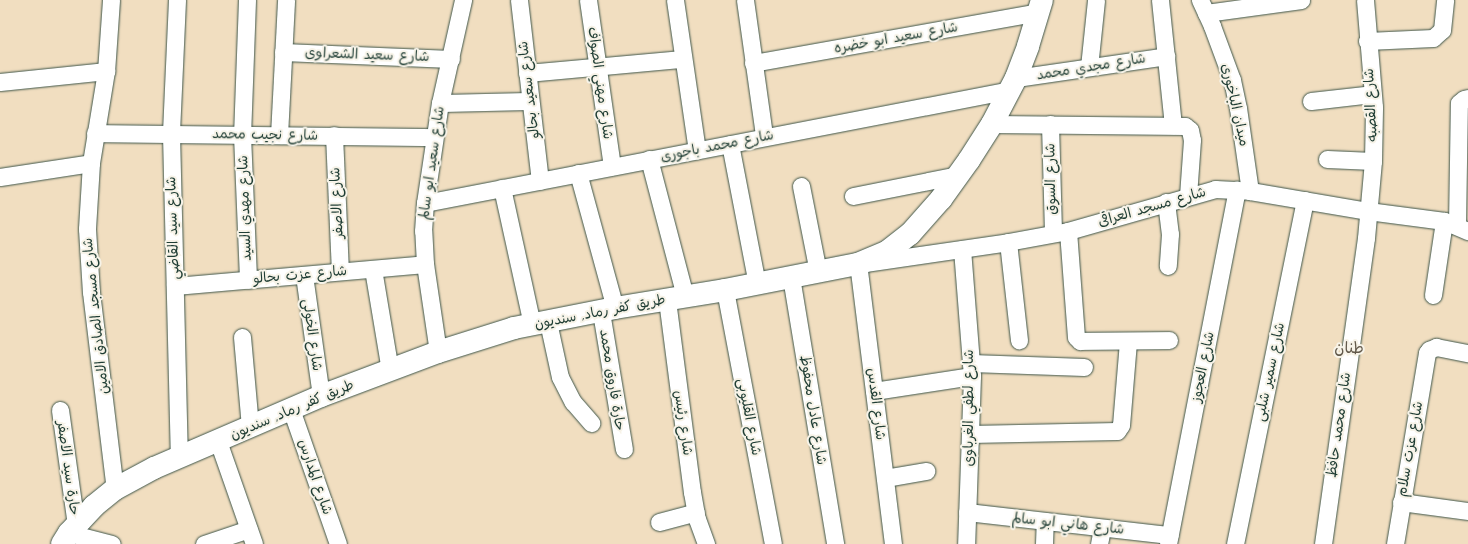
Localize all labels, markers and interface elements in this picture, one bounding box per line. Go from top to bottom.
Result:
street label: شارع سعيد ابو خضره [833,19,959,57]
street label: شارع مهني الصواف [584,26,616,140]
street label: شارع سعيد بحالو [515,40,543,140]
street label: شارع سعيد الشعراوى [305,44,429,66]
street label: شارع مجدي محمد [1035,50,1147,84]
street label: ميدان الباخورى [1217,62,1253,148]
street label: شارع القصبه [1361,68,1381,142]
street label: شارع سعيد ابو سالم [416,105,448,221]
street label: شارع نجيب محمد [212,126,318,144]
street label: شارع محمد باجورى [659,127,775,165]
street label: شارع السوق [1042,143,1060,215]
street label: شارع مهدي السيد [235,155,255,261]
street label: شارع الاصفر [327,167,347,239]
street label: شارع سيد القاضي [163,176,183,280]
street label: شارع مسجد العراقى [1096,184,1208,230]
street label: شارع مسجد الصادق الامين [79,237,113,395]
street label: شارع عزت بحالو [252,263,348,287]
street label: طريق كفر رماد, سنديون [533,291,667,333]
street label: شارع الخولى [299,298,325,372]
street label: شارع سمير شلبى [1251,321,1289,423]
street label: حارة فاروق محمد [596,328,628,432]
street label: شارع العجوز [1188,330,1218,404]
district label: طنان [1334,338,1364,358]
street label: شارع لطفي الغرباوى [961,350,977,466]
street label: شارع عادل محفوظ [796,354,830,466]
street label: شارع القدس [863,367,889,441]
street label: شارع محمد حافظ [1323,371,1355,479]
street label: طريق كفر رماد, سنديون [228,376,356,444]
street label: شارع القليوبى [733,377,765,457]
street label: شارع رئيس [670,389,696,457]
street label: شارع عزت سلام [1393,400,1427,498]
street label: حارة سيد الاصفر [53,420,83,516]
street label: شارع المدارس [294,437,336,517]
street label: شارع هاني ابو سالم [1011,510,1125,538]

